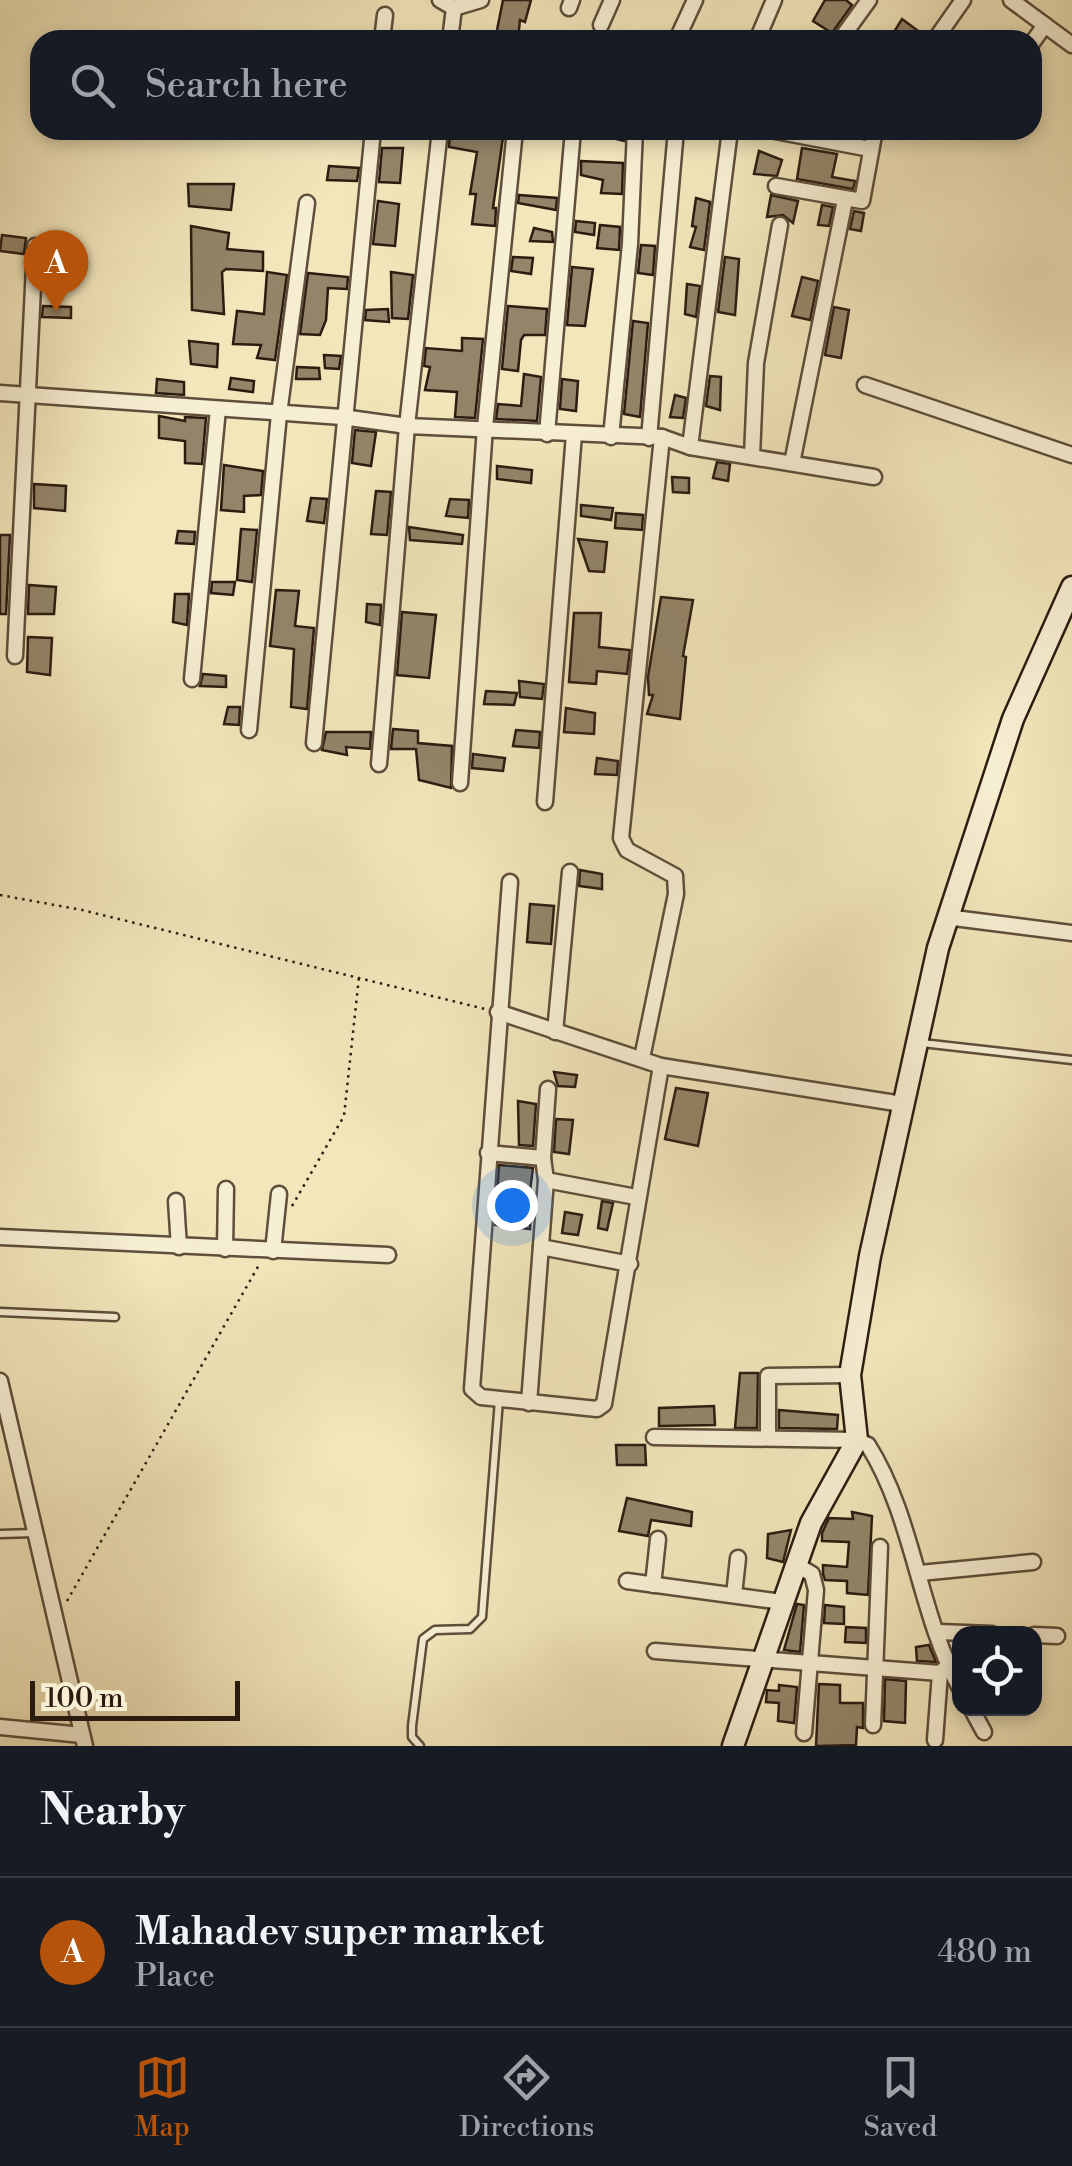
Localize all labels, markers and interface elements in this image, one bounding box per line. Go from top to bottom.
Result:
search box [30,30,1042,140]
icon: search [65,58,120,113]
text: Search here [145,62,348,109]
pin: A [23,230,88,312]
your location [487,1180,538,1231]
map controls [952,1626,1042,1716]
button: locate [952,1626,1042,1716]
scale bar [30,1676,240,1720]
text: 100 m [45,1681,124,1716]
text: Nearby [40,1785,185,1838]
text: Mahadev super market [135,1909,544,1956]
text: A [61,1932,84,1972]
text: 480 m [938,1932,1032,1972]
text: Place [135,1956,215,1996]
tab: Map [135,2050,190,2145]
tab: Directions [459,2050,594,2145]
tab: Saved [864,2050,937,2145]

